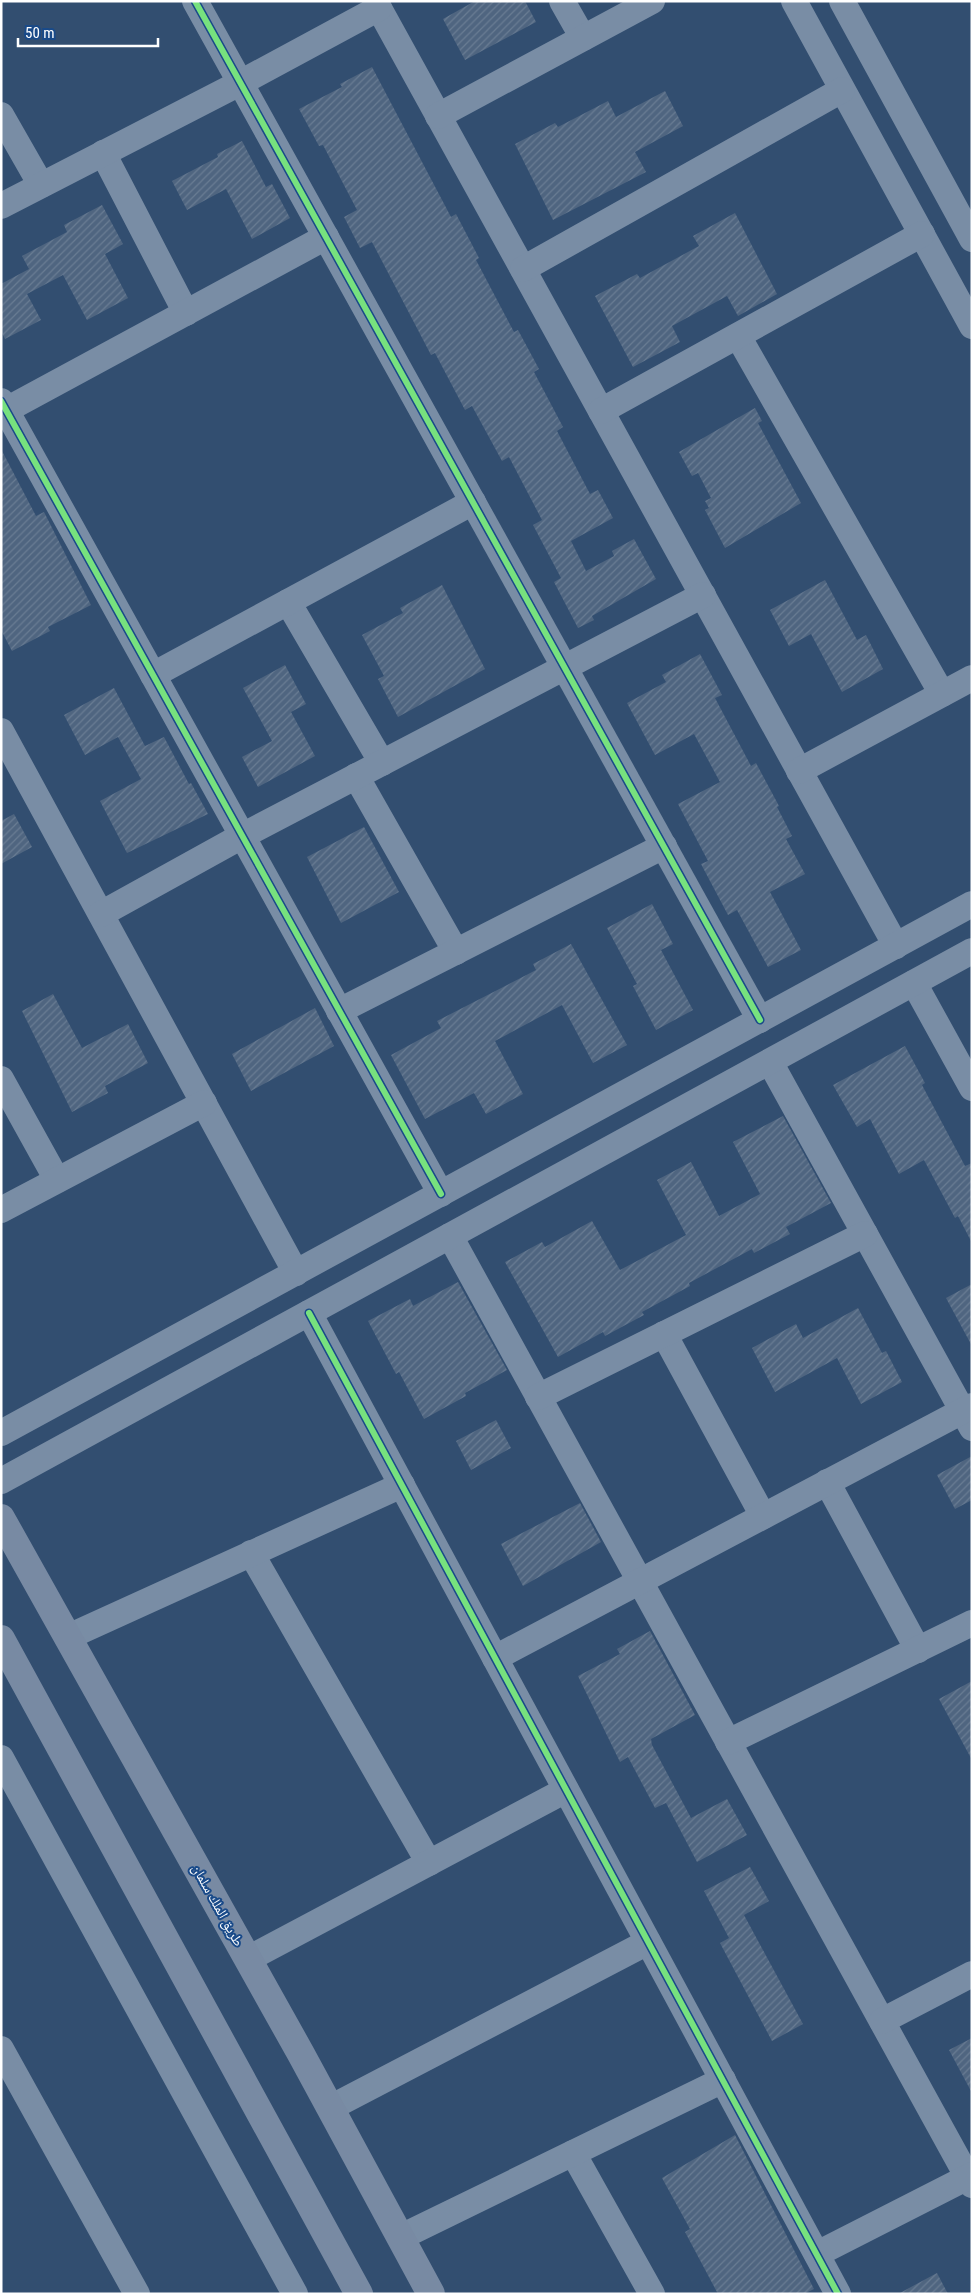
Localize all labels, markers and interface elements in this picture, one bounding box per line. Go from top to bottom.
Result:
scale bar [18,15,158,47]
text: 50 m [25,24,55,42]
street label: طريق الملك سلمان [187,1861,247,1950]

